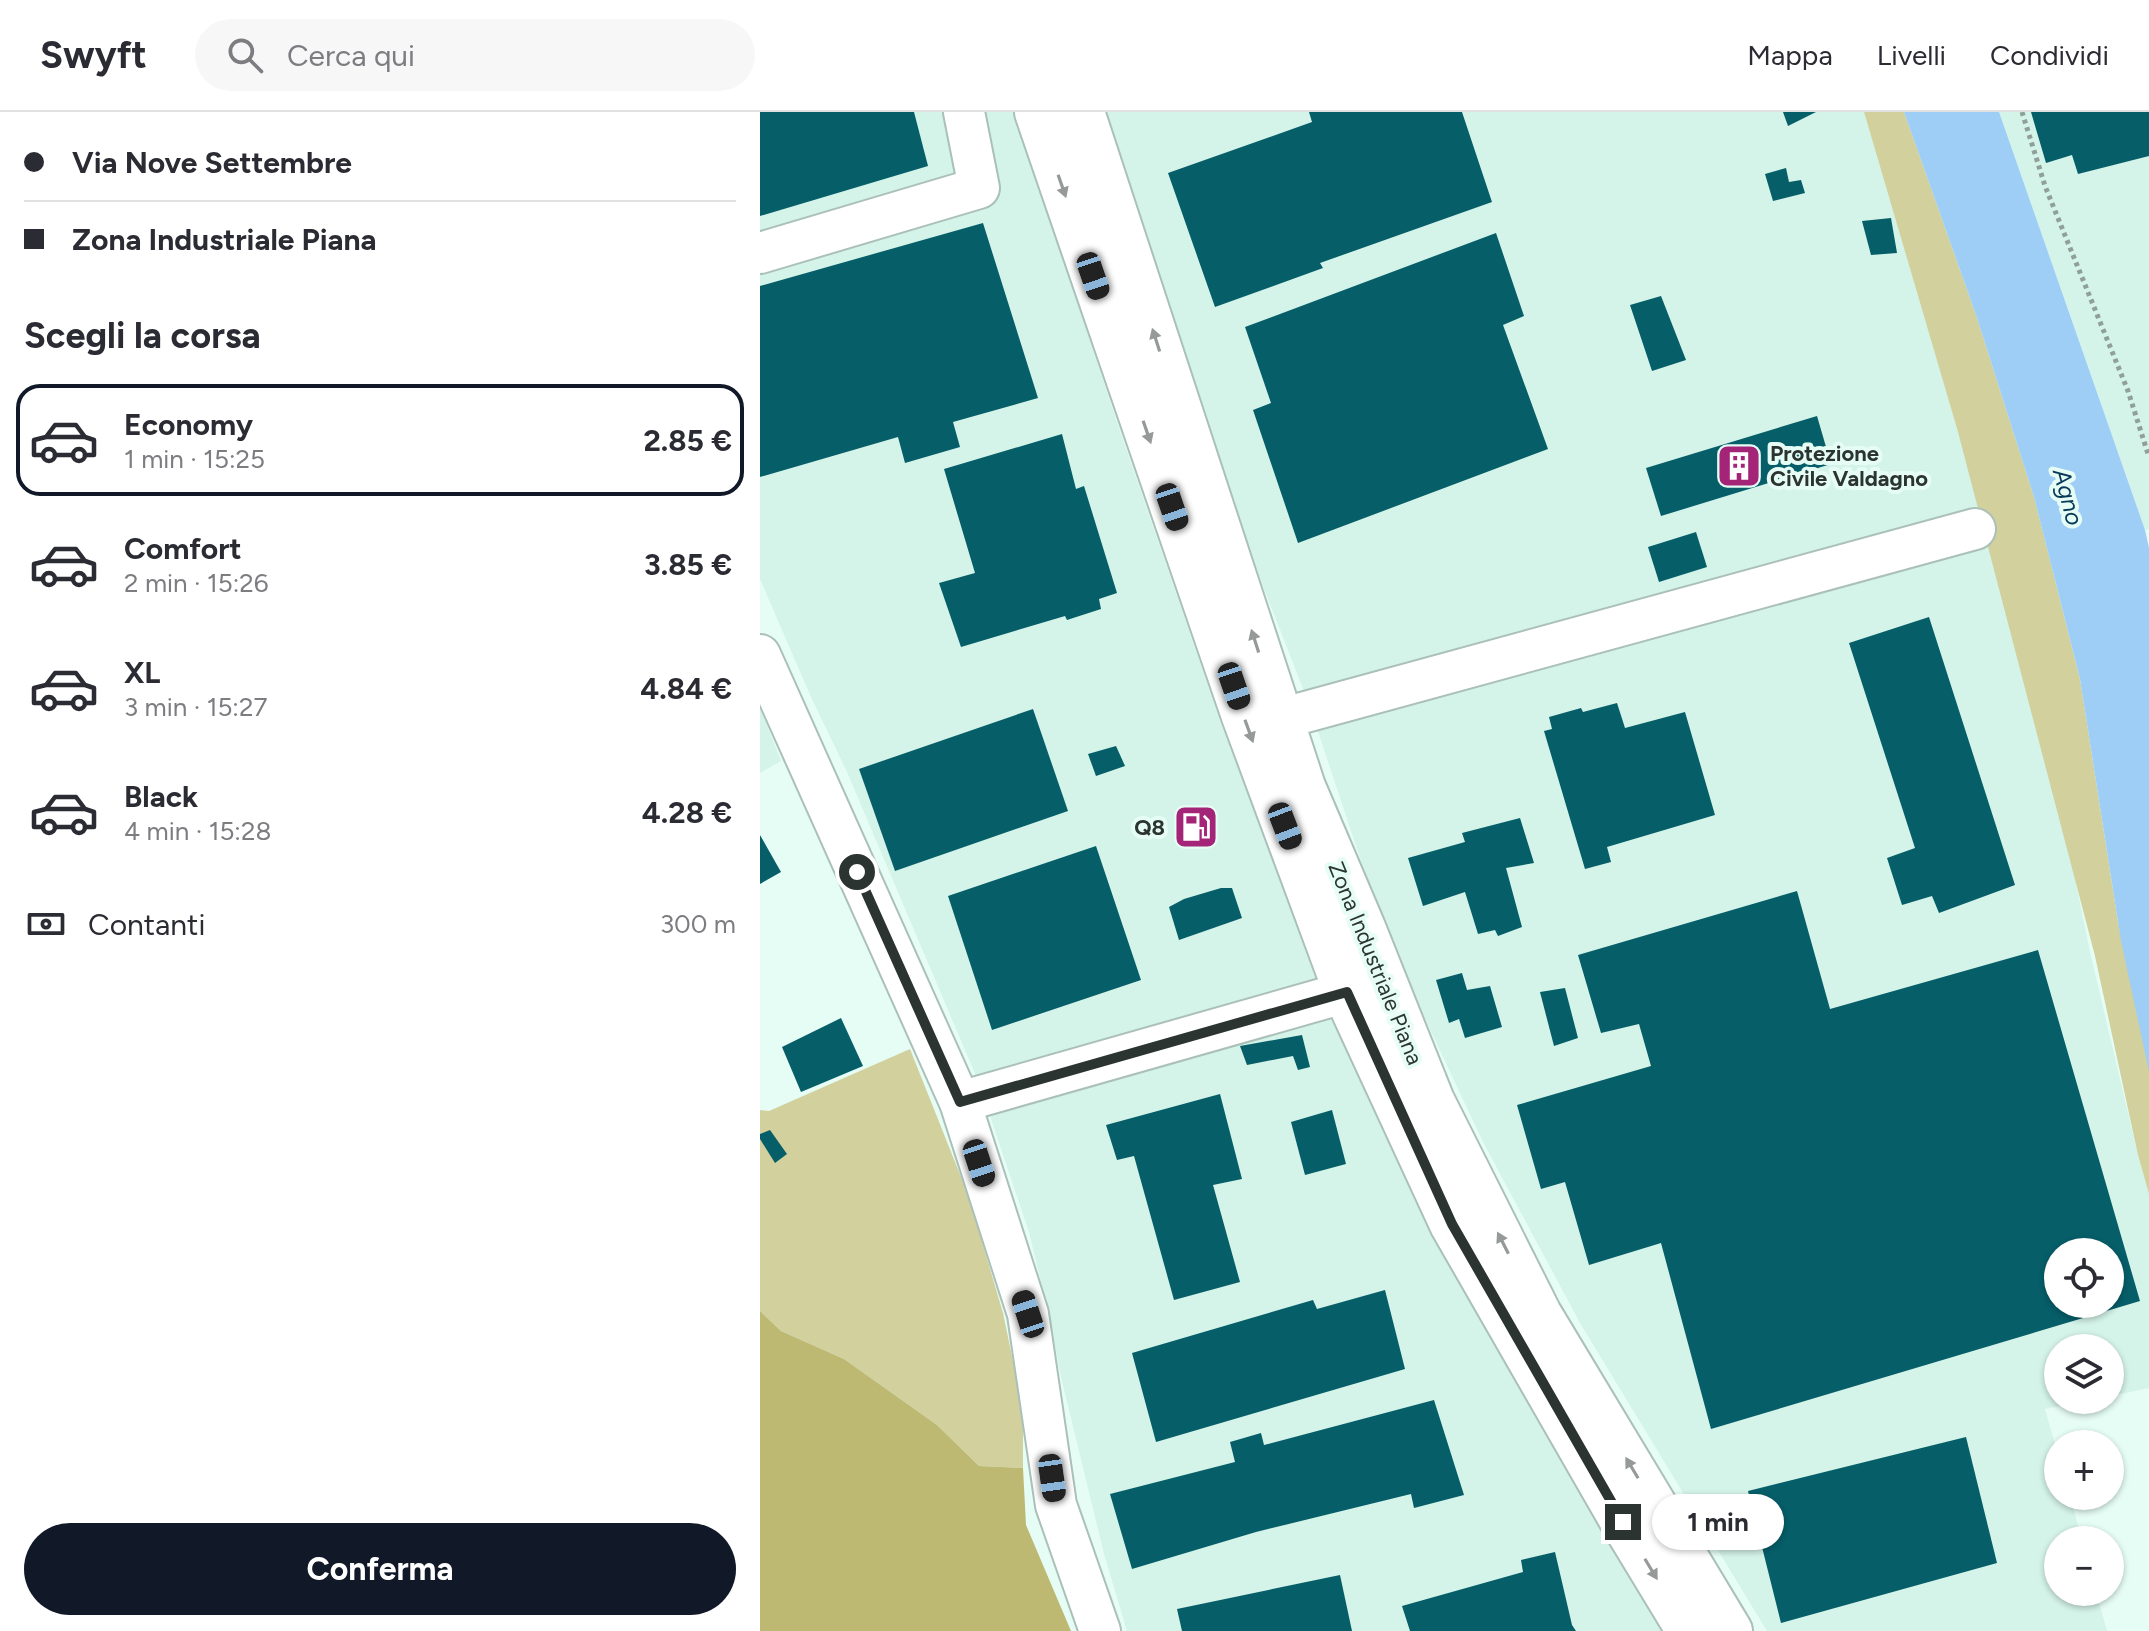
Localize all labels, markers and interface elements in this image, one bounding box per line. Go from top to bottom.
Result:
search box [195,19,755,91]
text: Swyft [40,32,147,78]
icon: search [223,33,267,77]
text: Cerca qui [287,37,415,74]
text: Mappa [1747,38,1833,72]
text: Livelli [1877,38,1946,72]
text: Condividi [1990,38,2109,72]
text: Via Nove Settembre [72,144,352,181]
one-way arrow [1056,174,1069,198]
text: Zona Industriale Piana [72,221,377,258]
car [1074,249,1112,303]
text: Scegli la corsa [24,314,261,357]
one-way arrow [1150,328,1162,352]
icon: car [28,404,100,476]
text: Economy [124,406,253,443]
one-way arrow [1141,420,1153,444]
text: 2.85 € [643,422,732,459]
place label: Protezione Civile Valdagno [1770,440,1928,492]
building icon: Protezione Civile Valdagno [1715,442,1763,490]
text: 1 min · 15:25 [124,443,265,475]
water label: Agno [2047,464,2090,528]
car [1153,480,1191,534]
icon: car [28,528,100,600]
text: Comfort [124,530,242,567]
text: 3.85 € [644,546,732,583]
text: 2 min · 15:26 [124,567,269,599]
one-way arrow [1248,628,1260,652]
icon: car [28,652,100,724]
text: XL [124,654,160,691]
car [1215,659,1253,713]
text: 4.84 € [640,670,732,707]
text: 3 min · 15:27 [124,691,267,723]
one-way arrow [1243,719,1256,743]
icon: car [28,776,100,848]
text: Black [124,778,198,815]
text: 4.28 € [642,794,732,831]
car [1265,799,1305,853]
fuel station icon: Q8 [1172,803,1220,851]
place label: Q8 [1134,814,1165,841]
text: 4 min · 15:28 [124,815,271,847]
route start [839,854,875,890]
street label: Zona Industriale Piana [1322,858,1429,1069]
icon: cash [24,902,68,946]
text: Contanti [88,906,205,943]
text: 300 m [660,908,736,940]
car [960,1136,998,1190]
one-way arrow [1496,1231,1510,1254]
map controls [2044,1238,2124,1606]
button: locate [2044,1238,2124,1318]
car [1009,1287,1047,1341]
button: layers [2044,1334,2124,1414]
button: + [2044,1430,2124,1510]
car [1037,1453,1067,1503]
one-way arrow [1625,1457,1639,1479]
callout: 1 min [1651,1494,1783,1550]
route end [1605,1504,1641,1540]
text: 1 min [1687,1506,1749,1538]
button: Conferma [24,1523,736,1615]
button: − [2044,1526,2124,1606]
one-way arrow [1644,1558,1658,1580]

